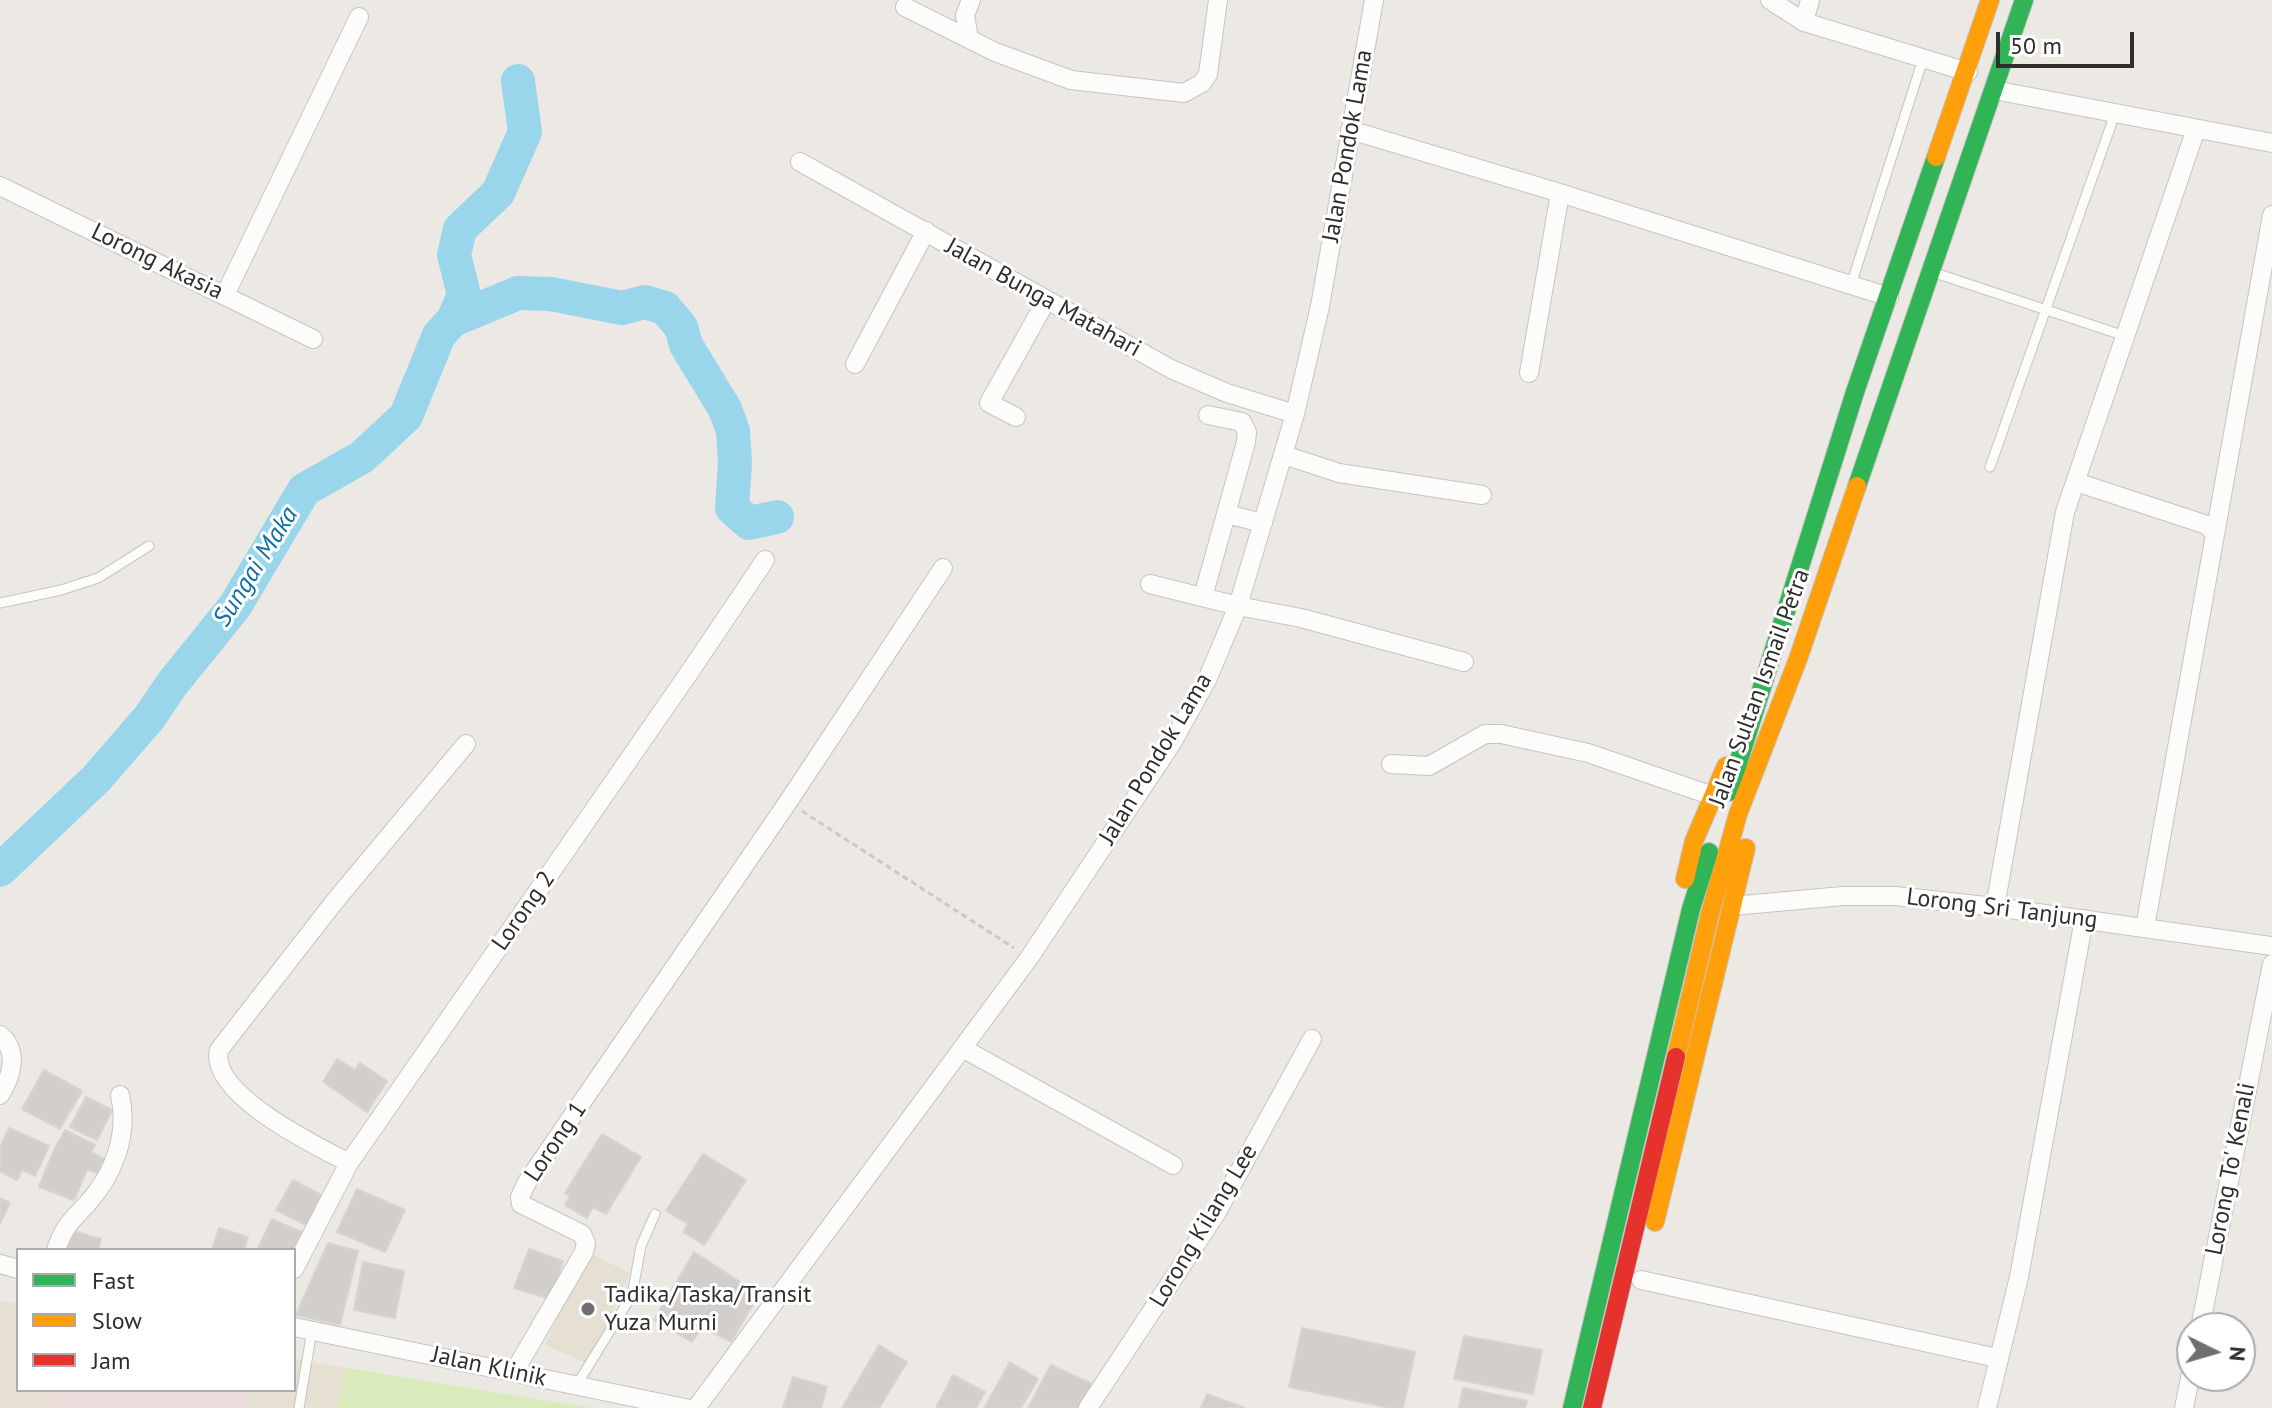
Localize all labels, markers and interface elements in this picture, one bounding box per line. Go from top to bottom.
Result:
scale bar [2000,16,2138,66]
text: 50 m [2010,30,2062,61]
street label: Jalan Pondok Lama [1317,48,1379,244]
street label: Lorong Akasia [86,218,228,306]
street label: Jalan Bunga Matahari [940,232,1146,364]
water label: Sungai Maka [207,501,305,633]
street label: Jalan Sultan Ismail Petra [1704,565,1816,811]
street label: Jalan Pondok Lama [1093,668,1219,850]
street label: Lorong 2 [486,866,562,956]
street label: Lorong Sri Tanjung [1905,883,2099,935]
street label: Lorong To' Kenali [2200,1080,2262,1258]
street label: Lorong 1 [519,1096,593,1188]
street label: Lorong Kilang Lee [1144,1139,1264,1313]
legend [16,1248,296,1392]
text: Fast [92,1265,135,1296]
place label: Tadika/Taska/Transit Yuza Murni [604,1281,811,1337]
marker: Tadika/Taska/Transit Yuza Murni [579,1300,597,1318]
text: Slow [92,1305,142,1336]
north arrow [2176,1312,2256,1392]
street label: Jalan Klinik [429,1341,549,1393]
text: Jam [92,1345,130,1376]
text: N [2223,1345,2252,1362]

